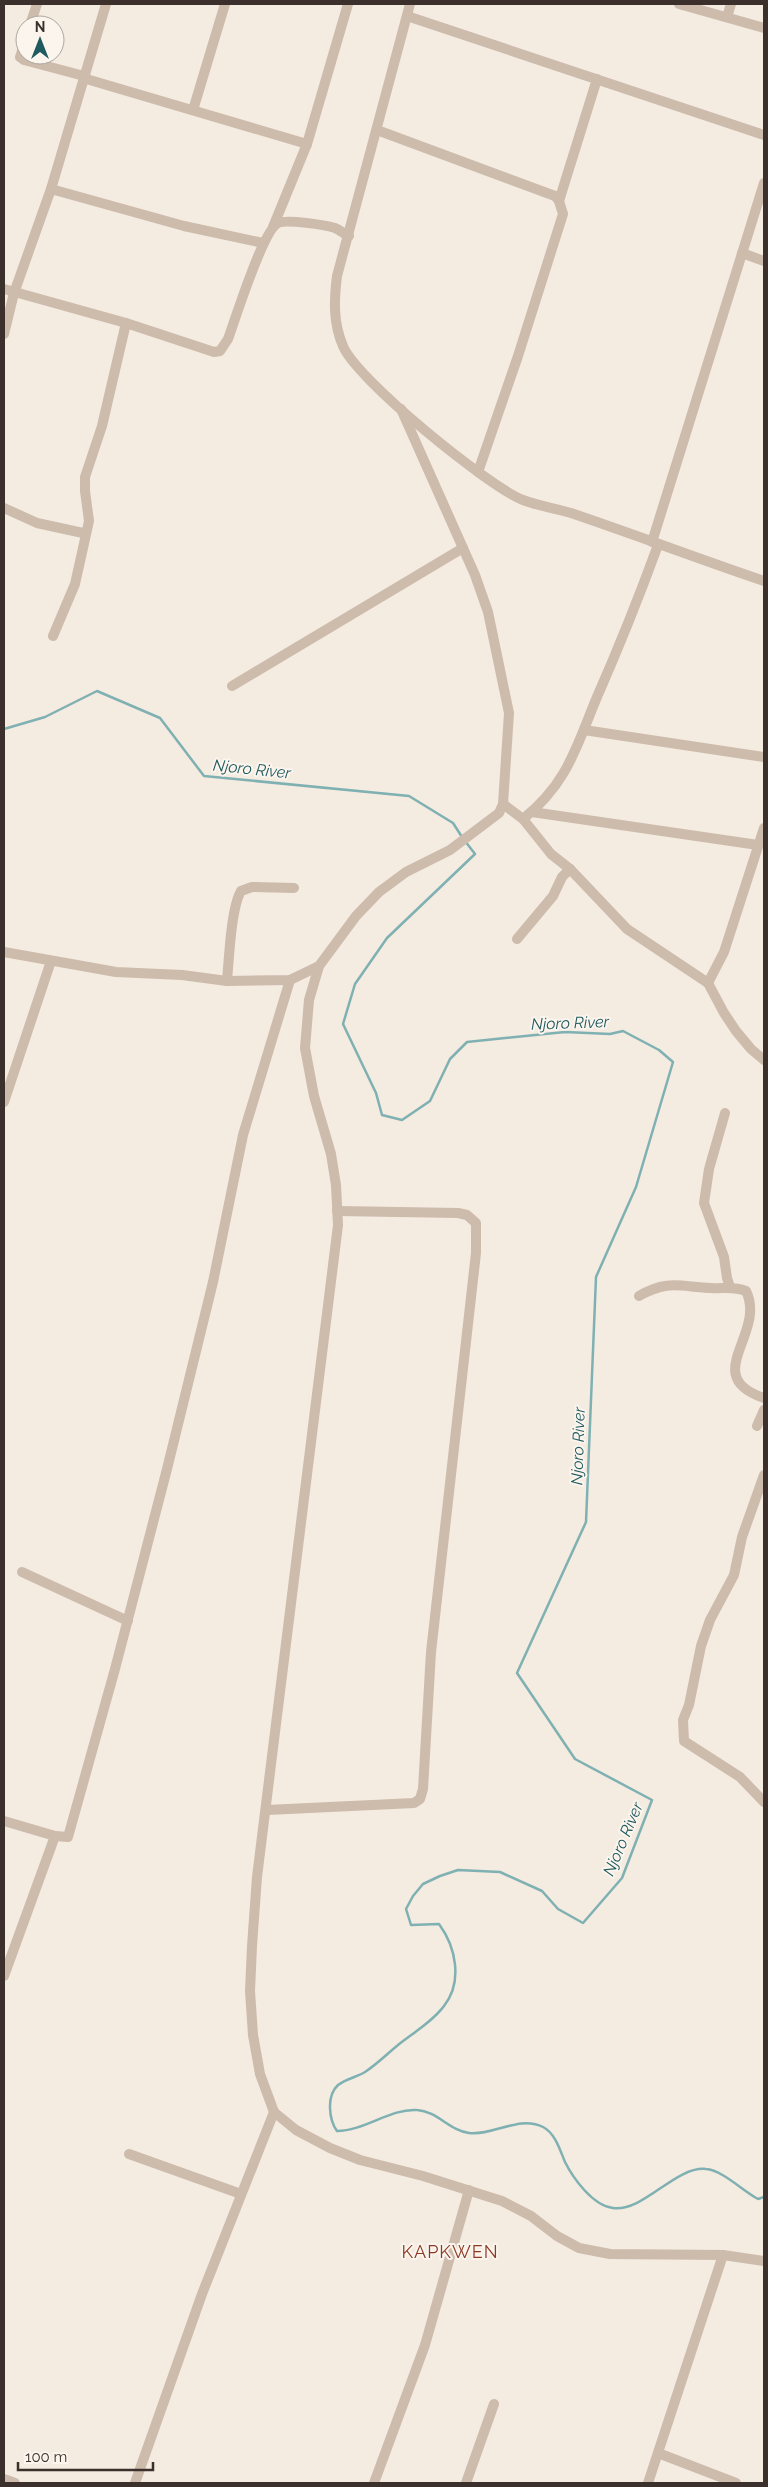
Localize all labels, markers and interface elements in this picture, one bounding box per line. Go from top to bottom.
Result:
north arrow [15,15,65,65]
text: N [35,19,45,35]
water label: Njoro River [212,755,292,783]
water label: Njoro River [531,1012,610,1034]
water label: Njoro River [567,1406,589,1485]
water label: Njoro River [599,1799,647,1879]
district label: KAPKWEN [401,2241,499,2262]
scale bar [18,2440,152,2472]
text: 100 m [25,2448,67,2466]

